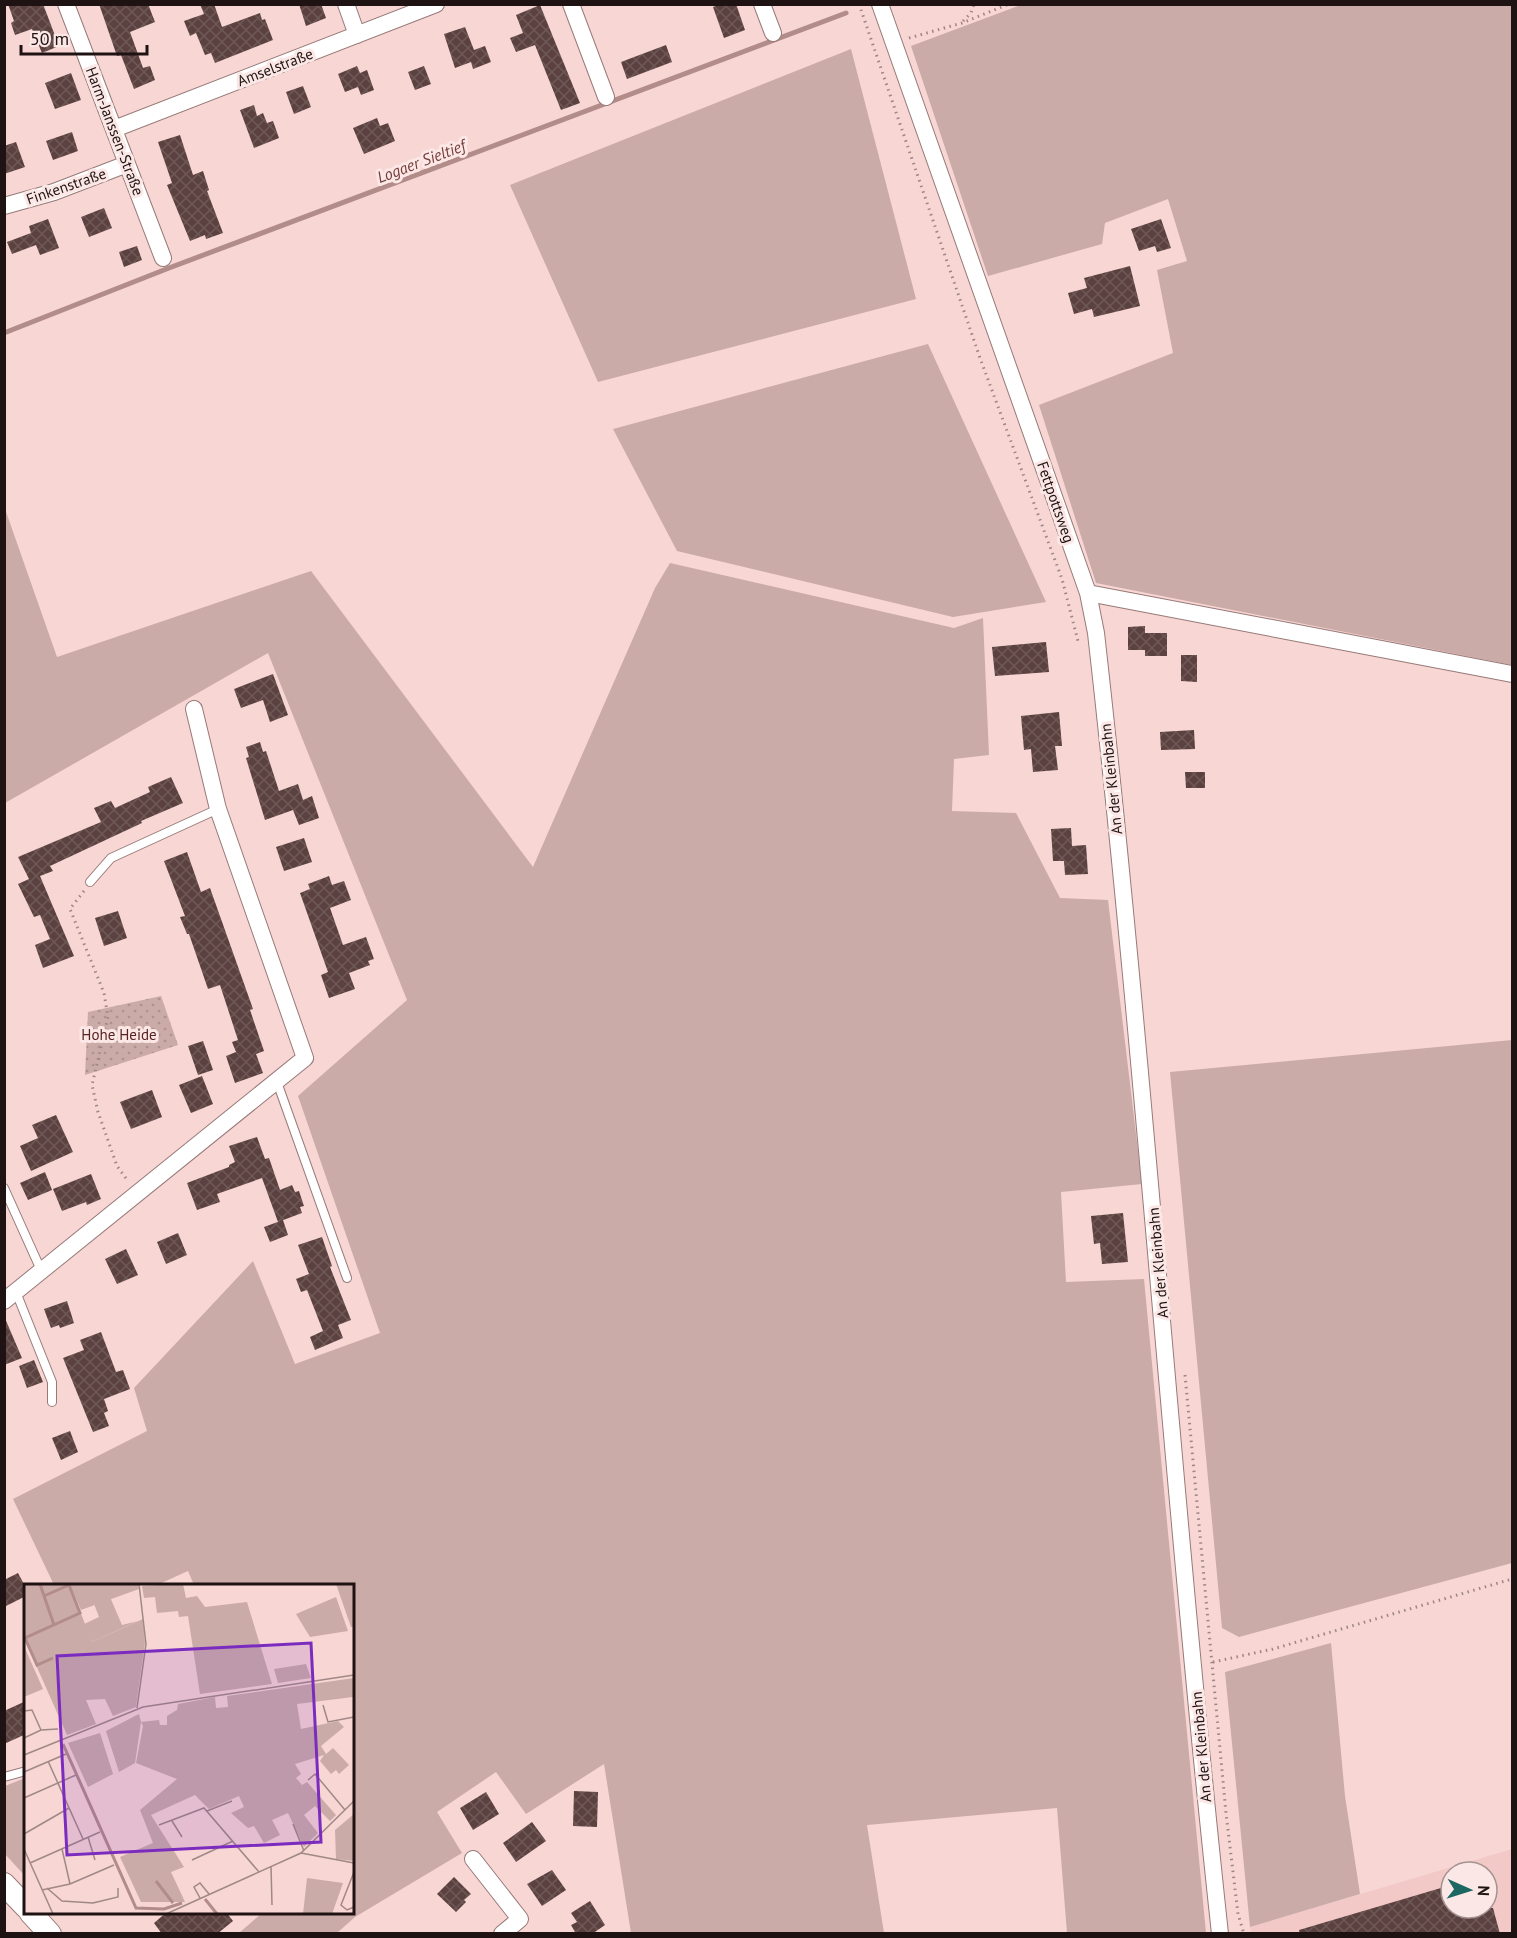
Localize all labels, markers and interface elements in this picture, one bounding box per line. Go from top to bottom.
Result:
scale bar [21,18,147,56]
text: 50 m [30,27,69,50]
street label: Amselstraße [234,44,316,90]
street label: Harm-Janssen-Straße [82,64,148,198]
water label: Logaer Sieltief [374,134,470,187]
street label: Finkenstraße [24,163,108,209]
street label: Fettpottsweg [1033,459,1079,545]
street label: An der Kleinbahn [1096,723,1126,835]
park label: Hohe Heide [81,1025,157,1044]
street label: An der Kleinbahn [1144,1207,1172,1319]
inset map [24,1584,354,1914]
street label: An der Kleinbahn [1187,1691,1215,1803]
north arrow [1439,1860,1499,1920]
text: N [1474,1885,1494,1897]

